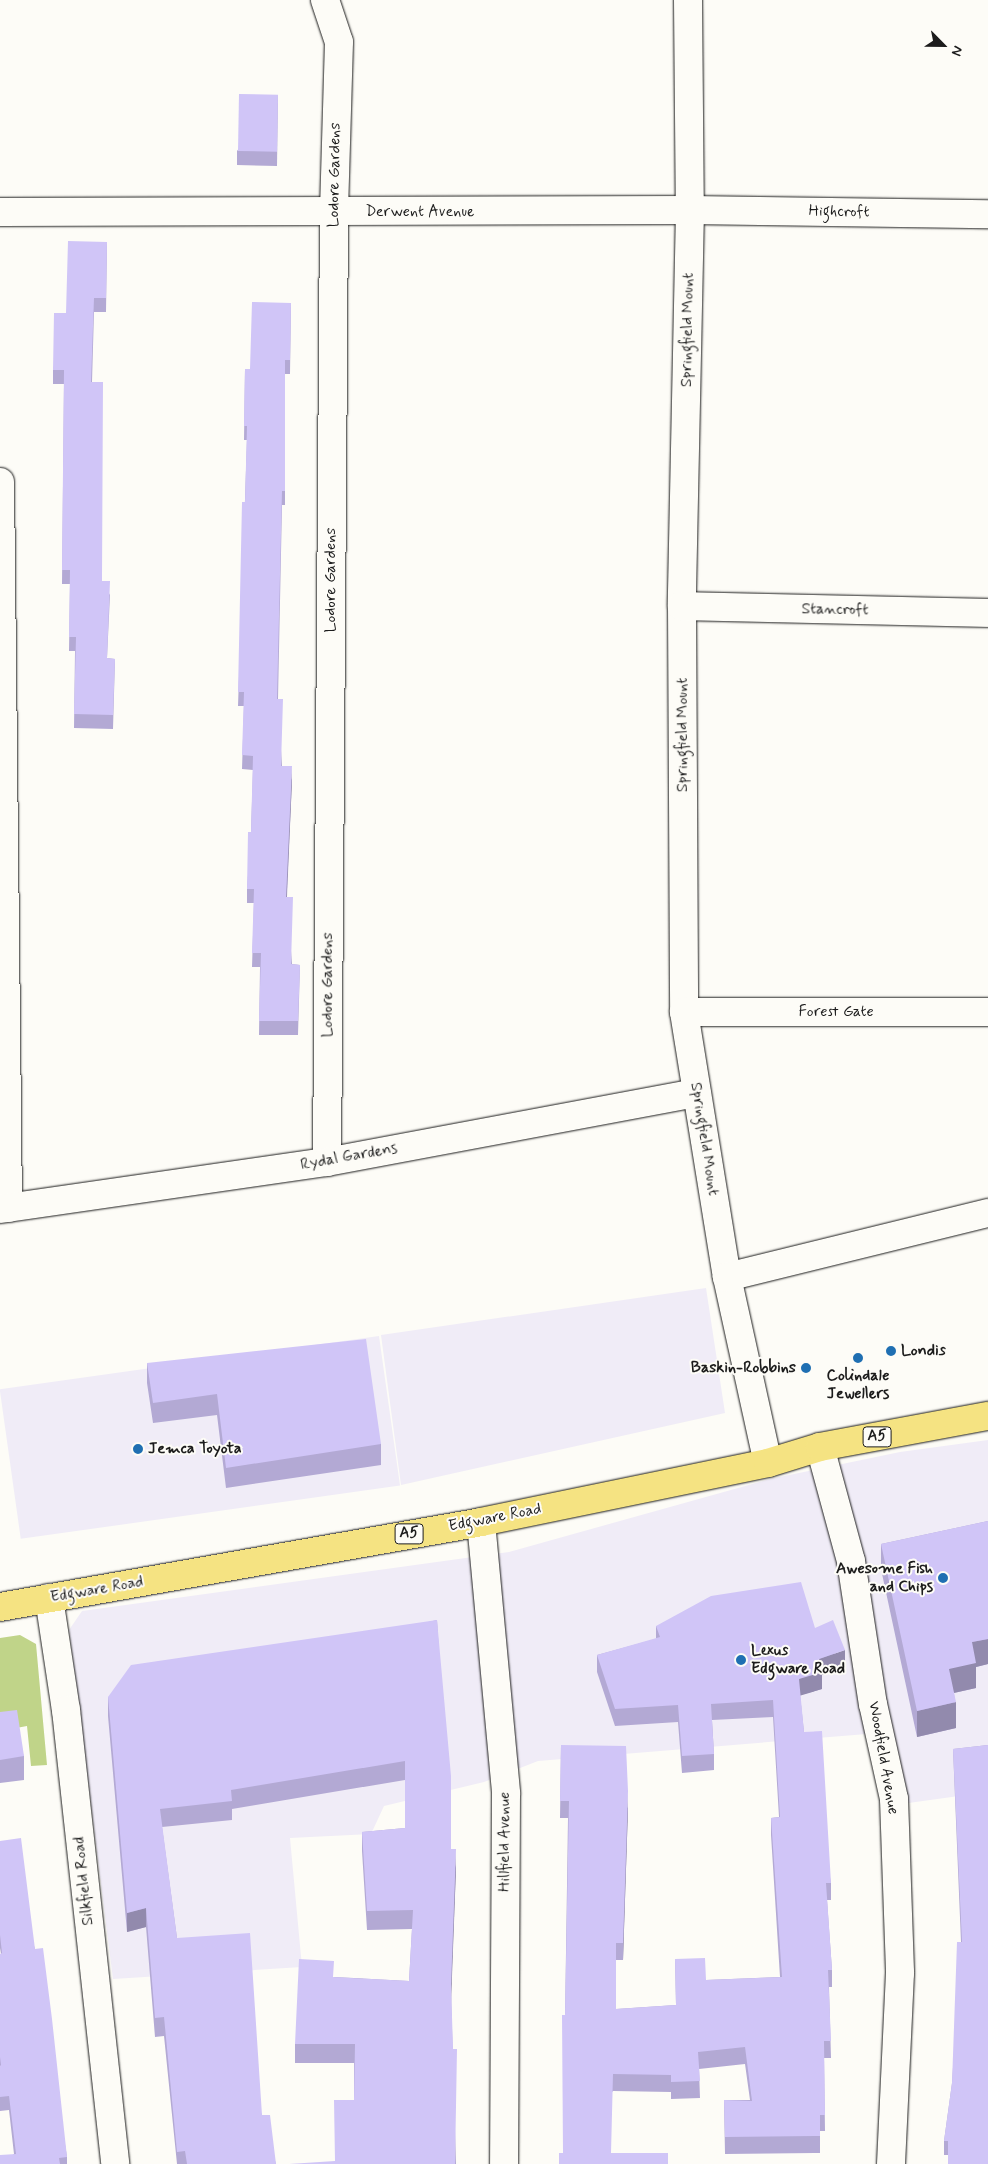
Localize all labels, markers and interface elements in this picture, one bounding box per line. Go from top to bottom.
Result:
north arrow [918,20,968,70]
text: N [947,43,967,59]
street label: Lodore Gardens [324,122,346,228]
street label: Derwent Avenue [363,202,477,222]
street label: Highcroft [808,202,870,222]
street label: Springfield Mount [677,271,699,389]
street label: Lodore Gardens [321,528,341,632]
street label: Stancroft [801,600,869,620]
street label: Springfield Mount [673,676,693,794]
street label: Lodore Gardens [318,933,338,1037]
street label: Forest Gate [798,1002,874,1022]
street label: Springfield Mount [685,1079,723,1199]
street label: Rydal Gardens [299,1139,399,1175]
place label: Londis [901,1341,946,1361]
marker: Londis [885,1345,897,1357]
marker: Colindale Jewellers [852,1352,864,1364]
place label: Baskin-Robbins [691,1358,796,1378]
marker: Baskin-Robbins [800,1362,812,1374]
place label: Colindale Jewellers [827,1366,889,1404]
road number: A5 [862,1424,892,1450]
place label: Jemca Toyota [148,1439,244,1459]
marker: Jemca Toyota [132,1443,144,1455]
street label: Edgware Road [447,1500,543,1536]
road number: A5 [394,1522,424,1546]
place label: Awesome Fish and Chips [836,1559,933,1597]
street label: Edgware Road [49,1572,145,1608]
marker: Awesome Fish and Chips [937,1572,949,1584]
place label: Lexus Edgware Road [751,1641,845,1679]
marker: Lexus Edgware Road [735,1654,747,1666]
street label: Woodfield Avenue [863,1698,903,1818]
street label: Hillfield Avenue [495,1790,515,1894]
street label: Silkfield Road [70,1836,98,1926]

